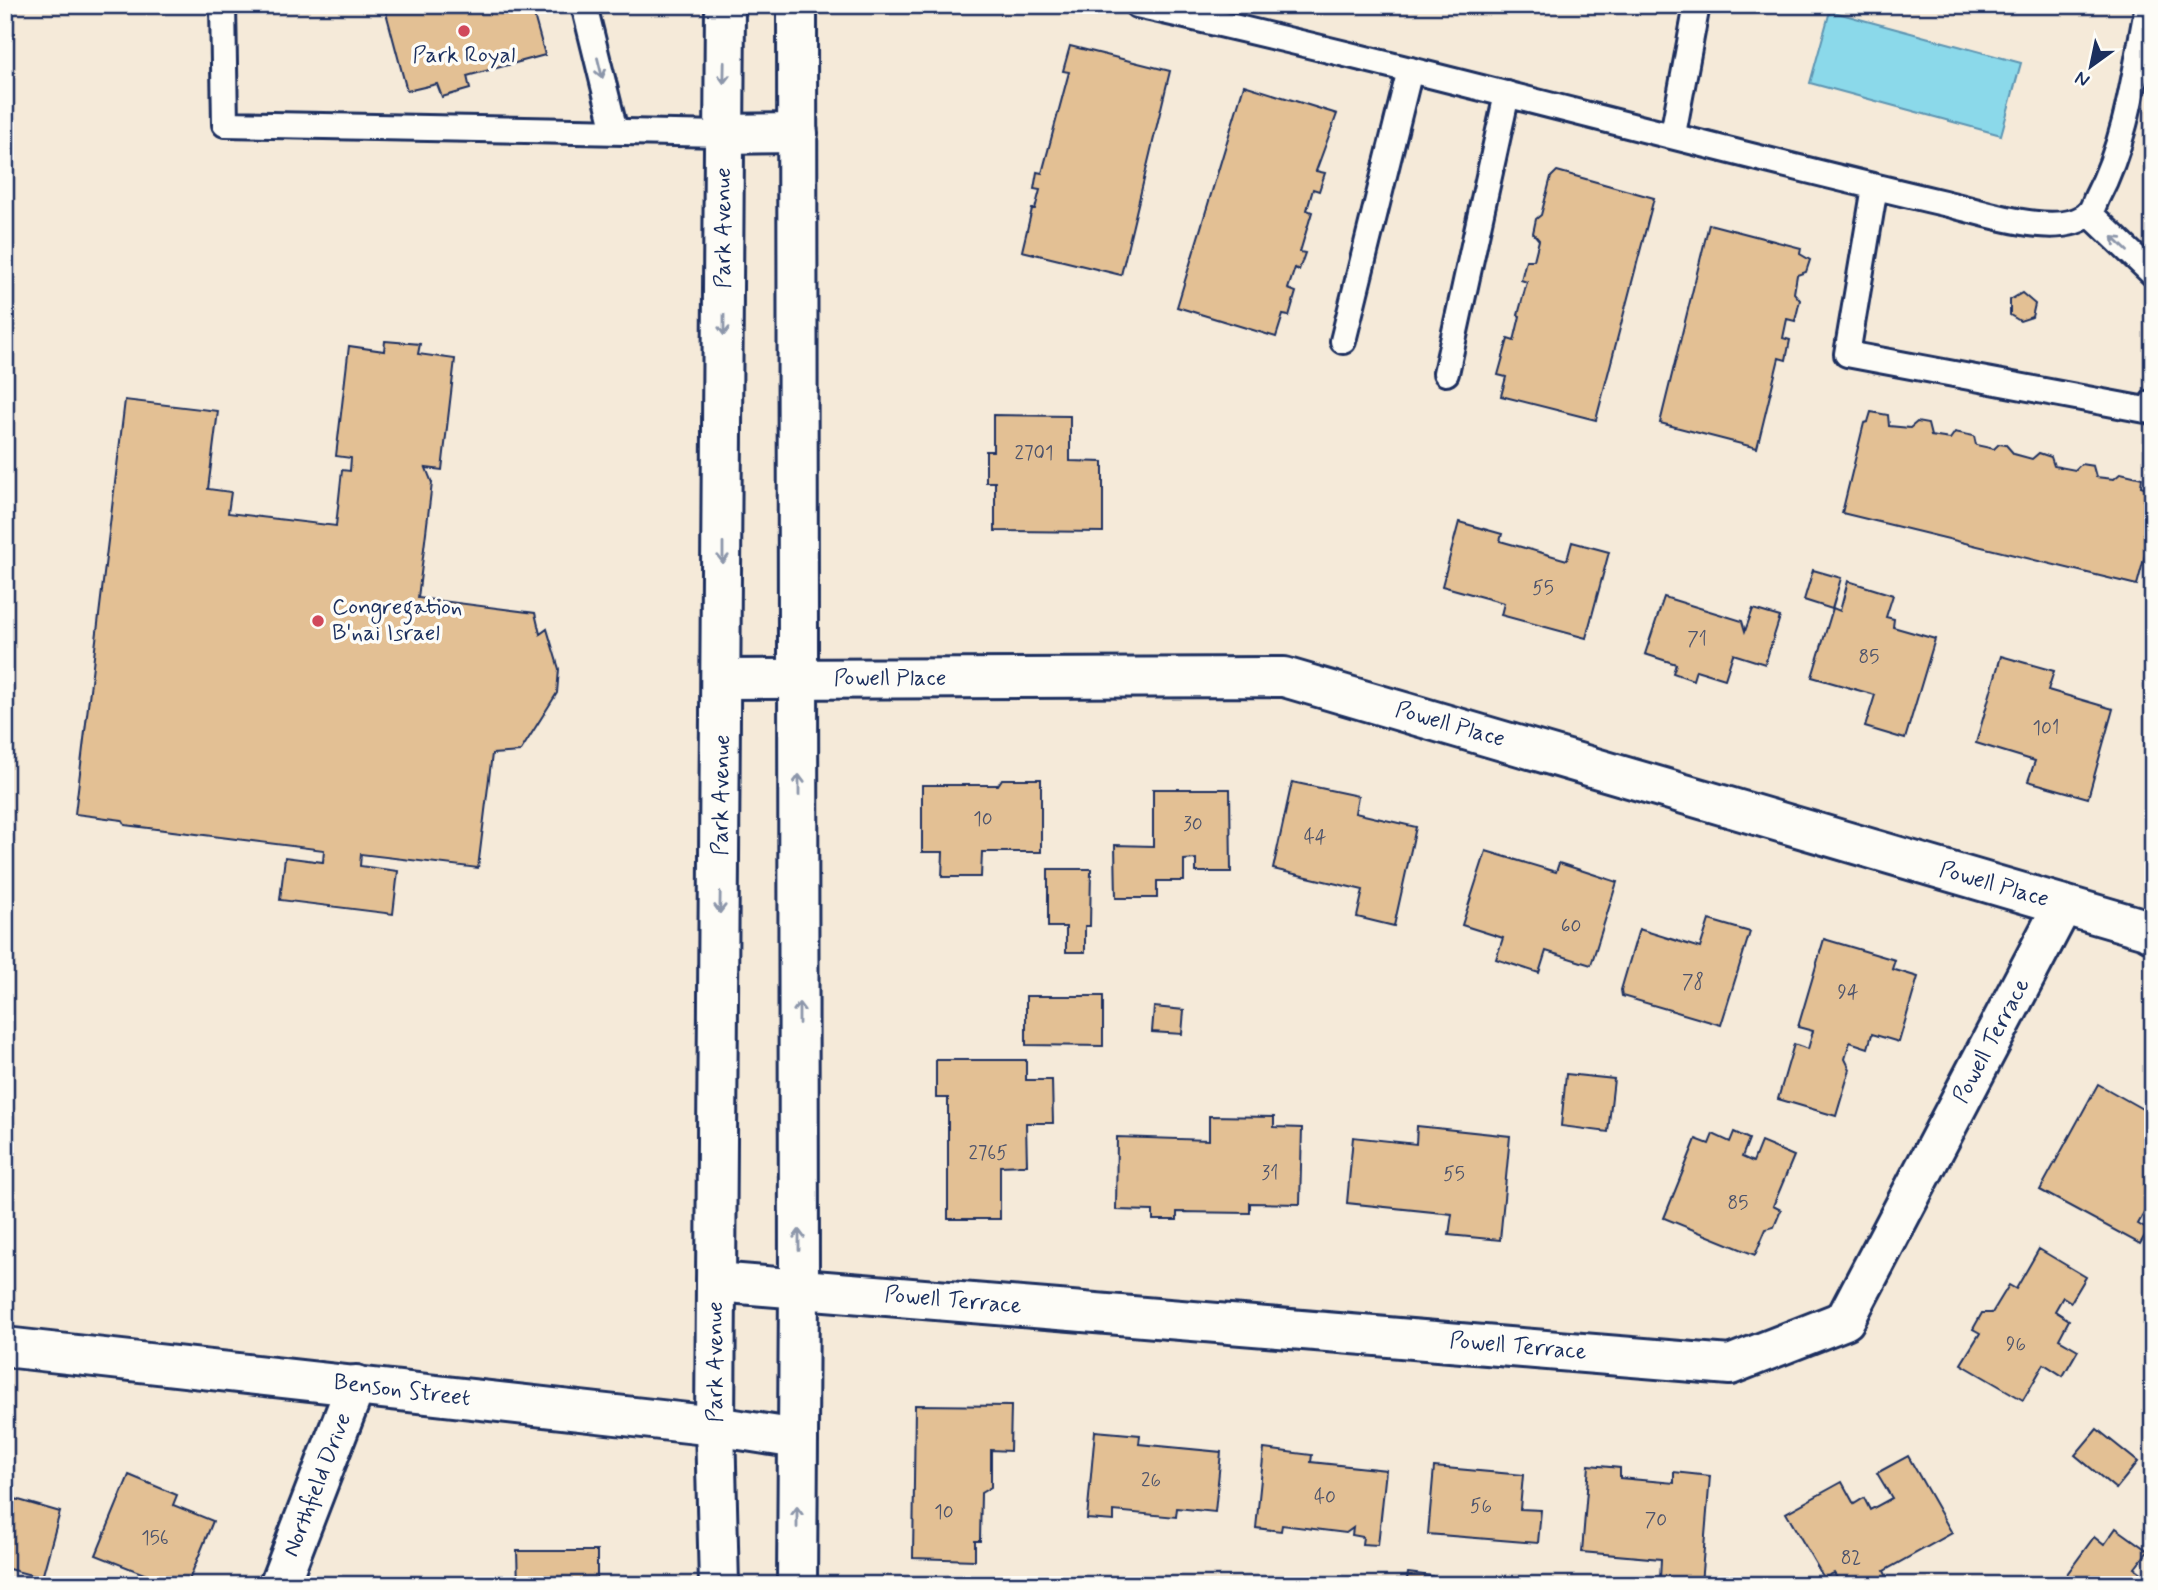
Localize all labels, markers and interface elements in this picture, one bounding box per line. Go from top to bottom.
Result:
marker: Park Royal [456,23,472,39]
north arrow [2056,32,2126,102]
place label: Park Royal [413,41,515,71]
one-way arrow [594,56,607,79]
one-way arrow [718,62,731,85]
text: N [2070,65,2095,93]
street label: Park Avenue [709,167,739,289]
one-way arrow [2112,235,2129,252]
one-way arrow [717,314,731,337]
house number: 2701 [1015,441,1053,466]
one-way arrow [716,541,730,564]
house number: 55 [1532,576,1554,601]
place label: Congregation B'nai Israel [332,593,462,649]
marker: Congregation B'nai Israel [310,613,326,629]
house number: 71 [1687,627,1707,652]
house number: 85 [1859,645,1879,670]
street label: Powell Place [834,664,946,694]
street label: Powell Place [1392,695,1508,755]
house number: 101 [2033,716,2059,741]
street label: Park Avenue [706,734,738,856]
one-way arrow [792,774,806,797]
house number: 10 [973,807,993,832]
house number: 30 [1183,812,1203,837]
house number: 44 [1304,825,1326,850]
street label: Powell Place [1936,855,2052,915]
one-way arrow [714,891,727,914]
house number: 60 [1561,914,1581,939]
house number: 78 [1682,970,1704,995]
street label: Powell Terrace [1946,973,2038,1109]
house number: 94 [1838,980,1858,1005]
one-way arrow [792,1001,806,1024]
house number: 2765 [968,1141,1008,1166]
house number: 31 [1262,1161,1278,1186]
house number: 55 [1443,1162,1465,1187]
house number: 85 [1728,1191,1748,1216]
one-way arrow [792,1229,806,1252]
street label: Powell Terrace [883,1280,1023,1322]
street label: Park Avenue [701,1301,731,1423]
street label: Powell Terrace [1448,1326,1588,1368]
house number: 96 [2006,1332,2026,1357]
street label: Benson Street [332,1368,472,1414]
street label: Northfield Drive [277,1409,359,1561]
house number: 26 [1141,1468,1161,1493]
house number: 40 [1314,1485,1336,1510]
house number: 56 [1470,1494,1492,1519]
house number: 10 [934,1500,954,1525]
one-way arrow [790,1505,804,1528]
house number: 70 [1645,1508,1667,1533]
house number: 156 [141,1526,169,1551]
house number: 82 [1841,1546,1861,1571]

